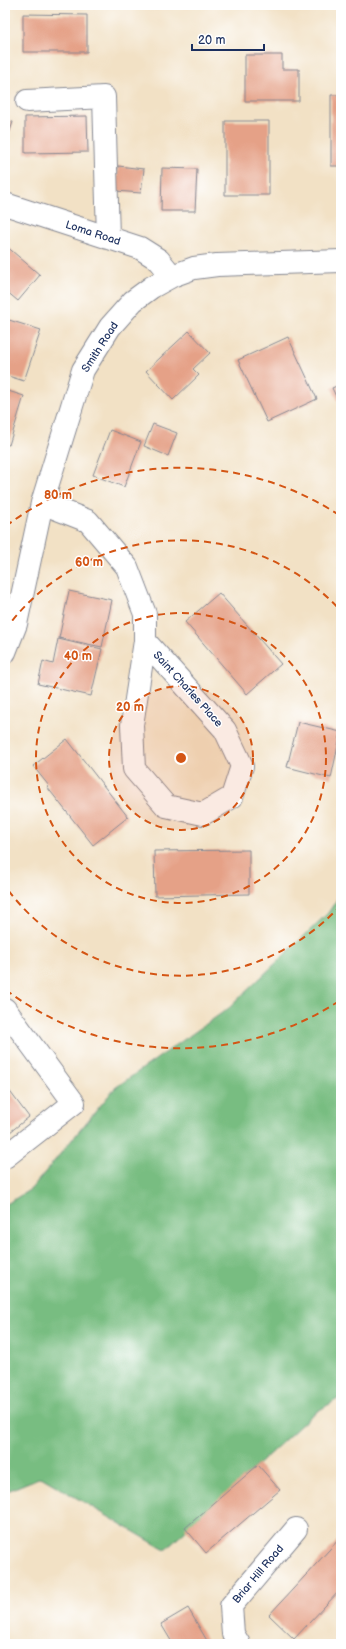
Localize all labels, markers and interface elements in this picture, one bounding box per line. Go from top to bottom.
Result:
scale bar [192,26,264,52]
text: 20 m [198,33,225,48]
street label: Loma Road [64,218,122,248]
street label: Smith Road [79,319,121,375]
text: 80 m [44,488,72,503]
text: 60 m [75,555,103,570]
street label: Saint Charles Place [151,648,226,730]
text: 40 m [64,649,92,664]
text: 20 m [116,700,144,715]
centre of rings [174,751,188,765]
street label: Briar Hill Road [230,1542,286,1606]

